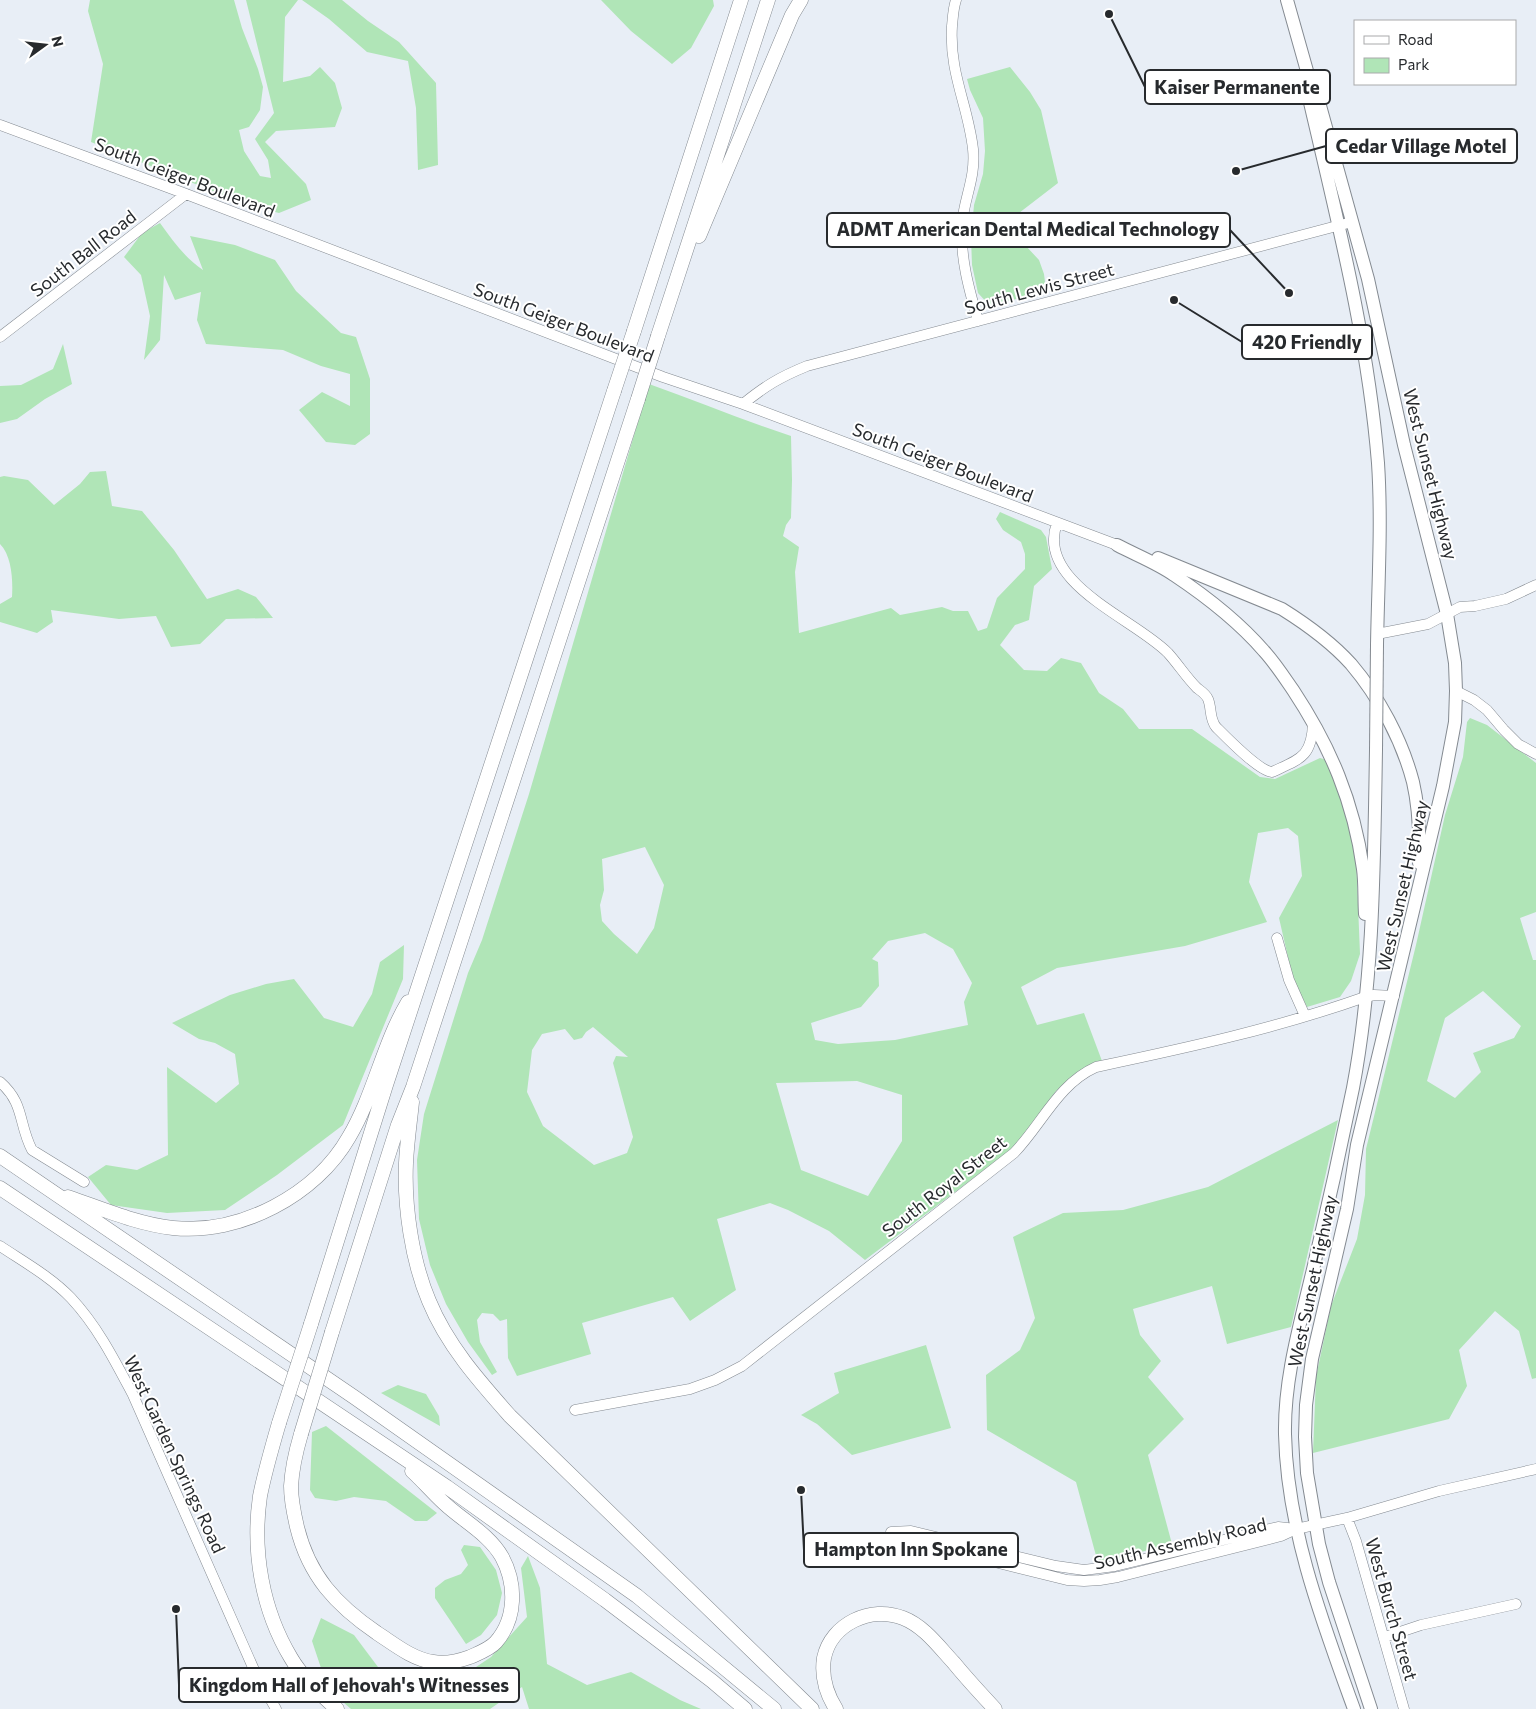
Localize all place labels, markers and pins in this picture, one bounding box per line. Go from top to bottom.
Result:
callout: Kaiser Permanente [1145,70,1330,104]
callout: Cedar Village Motel [1326,129,1517,163]
callout: ADMT American Dental Medical Technology [827,213,1230,247]
callout: 420 Friendly [1242,325,1372,359]
callout: Hampton Inn Spokane [804,1533,1018,1567]
callout: Kingdom Hall of Jehovah's Witnesses [179,1668,519,1702]

